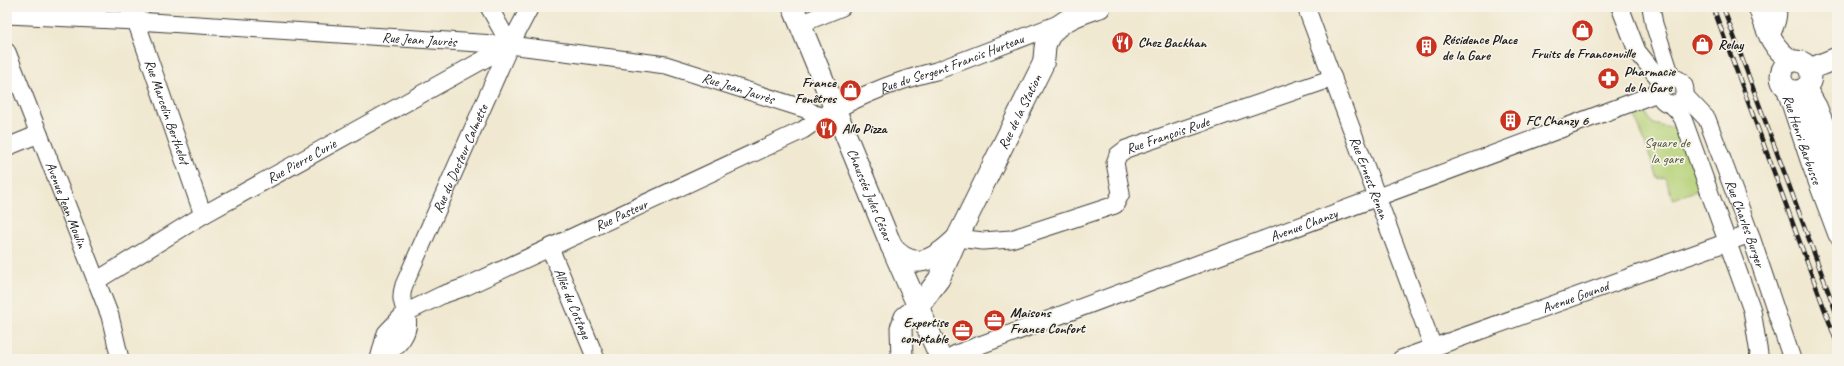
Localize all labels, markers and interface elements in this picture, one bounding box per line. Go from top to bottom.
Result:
shop icon: Fruits de Franconville [1570,18,1596,44]
street label: Rue Jean Jaurès [382,29,458,51]
restaurant icon: Chez Backhan [1110,29,1136,55]
street label: Rue du Sergent Francis Hurteau [877,30,1027,97]
place label: Résidence Place de la Gare [1442,31,1518,64]
shop icon: Relay [1690,31,1716,57]
place label: Chez Backhan [1138,34,1208,51]
building icon: Résidence Place de la Gare [1414,34,1440,60]
place label: Relay [1718,36,1745,53]
place label: Fruits de Franconville [1531,45,1636,62]
street label: Rue Marcelin Berthelot [141,57,194,169]
place label: Pharmacie de la Gare [1624,63,1676,96]
pharmacy icon: Pharmacie de la Gare [1595,66,1621,92]
street label: Rue Jean Jaurès [700,69,777,108]
street label: Rue de la Station [994,71,1046,152]
place label: France Fenêtres [795,74,838,107]
shop icon: France Fenêtres [838,77,864,103]
street label: Rue Henri Barbusse [1779,93,1826,188]
street label: Rue du Docteur Calmette [429,100,492,215]
building icon: FC Chanzy 6 [1497,107,1523,133]
place label: FC Chanzy 6 [1526,112,1590,129]
street label: Rue François Rude [1124,113,1213,157]
restaurant icon: Allo Pizza [814,115,840,141]
place label: Allo Pizza [842,120,888,137]
street label: Rue Pierre Curie [264,134,340,187]
street label: Rue Ernest Renan [1346,134,1393,222]
park label: Square de la gare [1644,134,1691,167]
street label: Chaussée Jules César [843,146,897,244]
street label: Avenue Jean Moulin [42,159,91,251]
street label: Rue Charles Burger [1721,177,1769,271]
street label: Rue Pasteur [592,195,651,235]
street label: Avenue Chanzy [1268,205,1341,245]
street label: Allée du Cottage [550,266,595,343]
street label: Avenue Gounod [1540,277,1613,317]
place label: Maisons France Confort [1010,304,1086,337]
office icon: Maisons France Confort [981,307,1007,333]
place label: Expertise comptable [900,314,949,347]
office icon: Expertise comptable [950,317,976,343]

